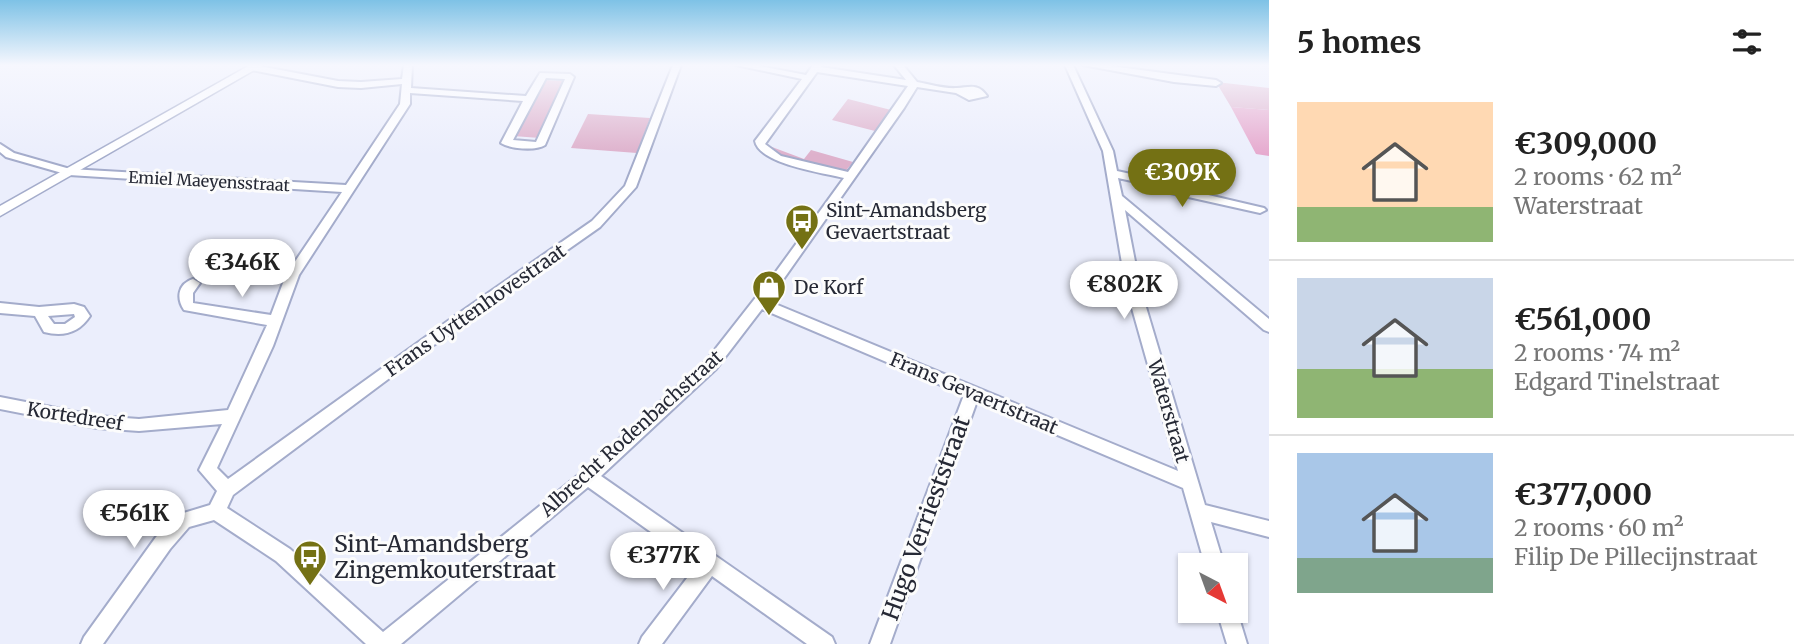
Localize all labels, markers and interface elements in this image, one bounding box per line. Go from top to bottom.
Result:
text: 5 homes [1297,23,1422,61]
icon: filters [1728,23,1766,61]
text: €309,000 [1514,124,1657,162]
icon: home [1353,130,1437,214]
pin: €309K [1133,150,1231,209]
text: €309K [1144,157,1220,186]
text: 2 rooms · 62 m² [1514,162,1682,191]
street label: Emiel Maeyensstraat [128,167,291,195]
text: Waterstraat [1514,191,1643,220]
place label: Sint-Amandsberg Gevaertstraat [826,198,987,244]
bus stop icon: Sint-Amandsberg Gevaertstraat [783,202,821,251]
street label: Frans Uyttenhovestraat [380,238,571,382]
pin: €346K [193,240,291,299]
text: €346K [204,247,280,276]
pin: €802K [1075,262,1173,321]
shop icon: De Korf [750,268,788,317]
text: €802K [1086,269,1162,298]
place label: De Korf [794,275,864,299]
text: €561,000 [1514,300,1651,338]
icon: home [1353,306,1437,390]
text: 2 rooms · 74 m² [1514,338,1680,367]
street label: Albrecht Rodenbachstraat [534,344,728,522]
street label: Frans Gevaertstraat [886,347,1062,439]
street label: Waterstraat [1143,356,1195,466]
text: Edgard Tinelstraat [1514,367,1720,396]
street label: Kortedreef [25,397,126,436]
street label: Hugo Verrieststraat [875,412,976,624]
text: €377,000 [1514,475,1652,513]
icon: home [1353,481,1437,565]
pin: €561K [85,490,183,550]
text: €561K [99,498,169,527]
text: 2 rooms · 60 m² [1514,513,1684,542]
place label: Sint-Amandsberg Zingemkouterstraat [334,529,556,584]
pin: €377K [614,532,712,592]
bus stop icon: Sint-Amandsberg Zingemkouterstraat [291,538,329,587]
text: €377K [626,540,700,569]
text: Filip De Pillecijnstraat [1514,542,1758,571]
north arrow [1178,553,1248,623]
map controls [1178,553,1248,623]

